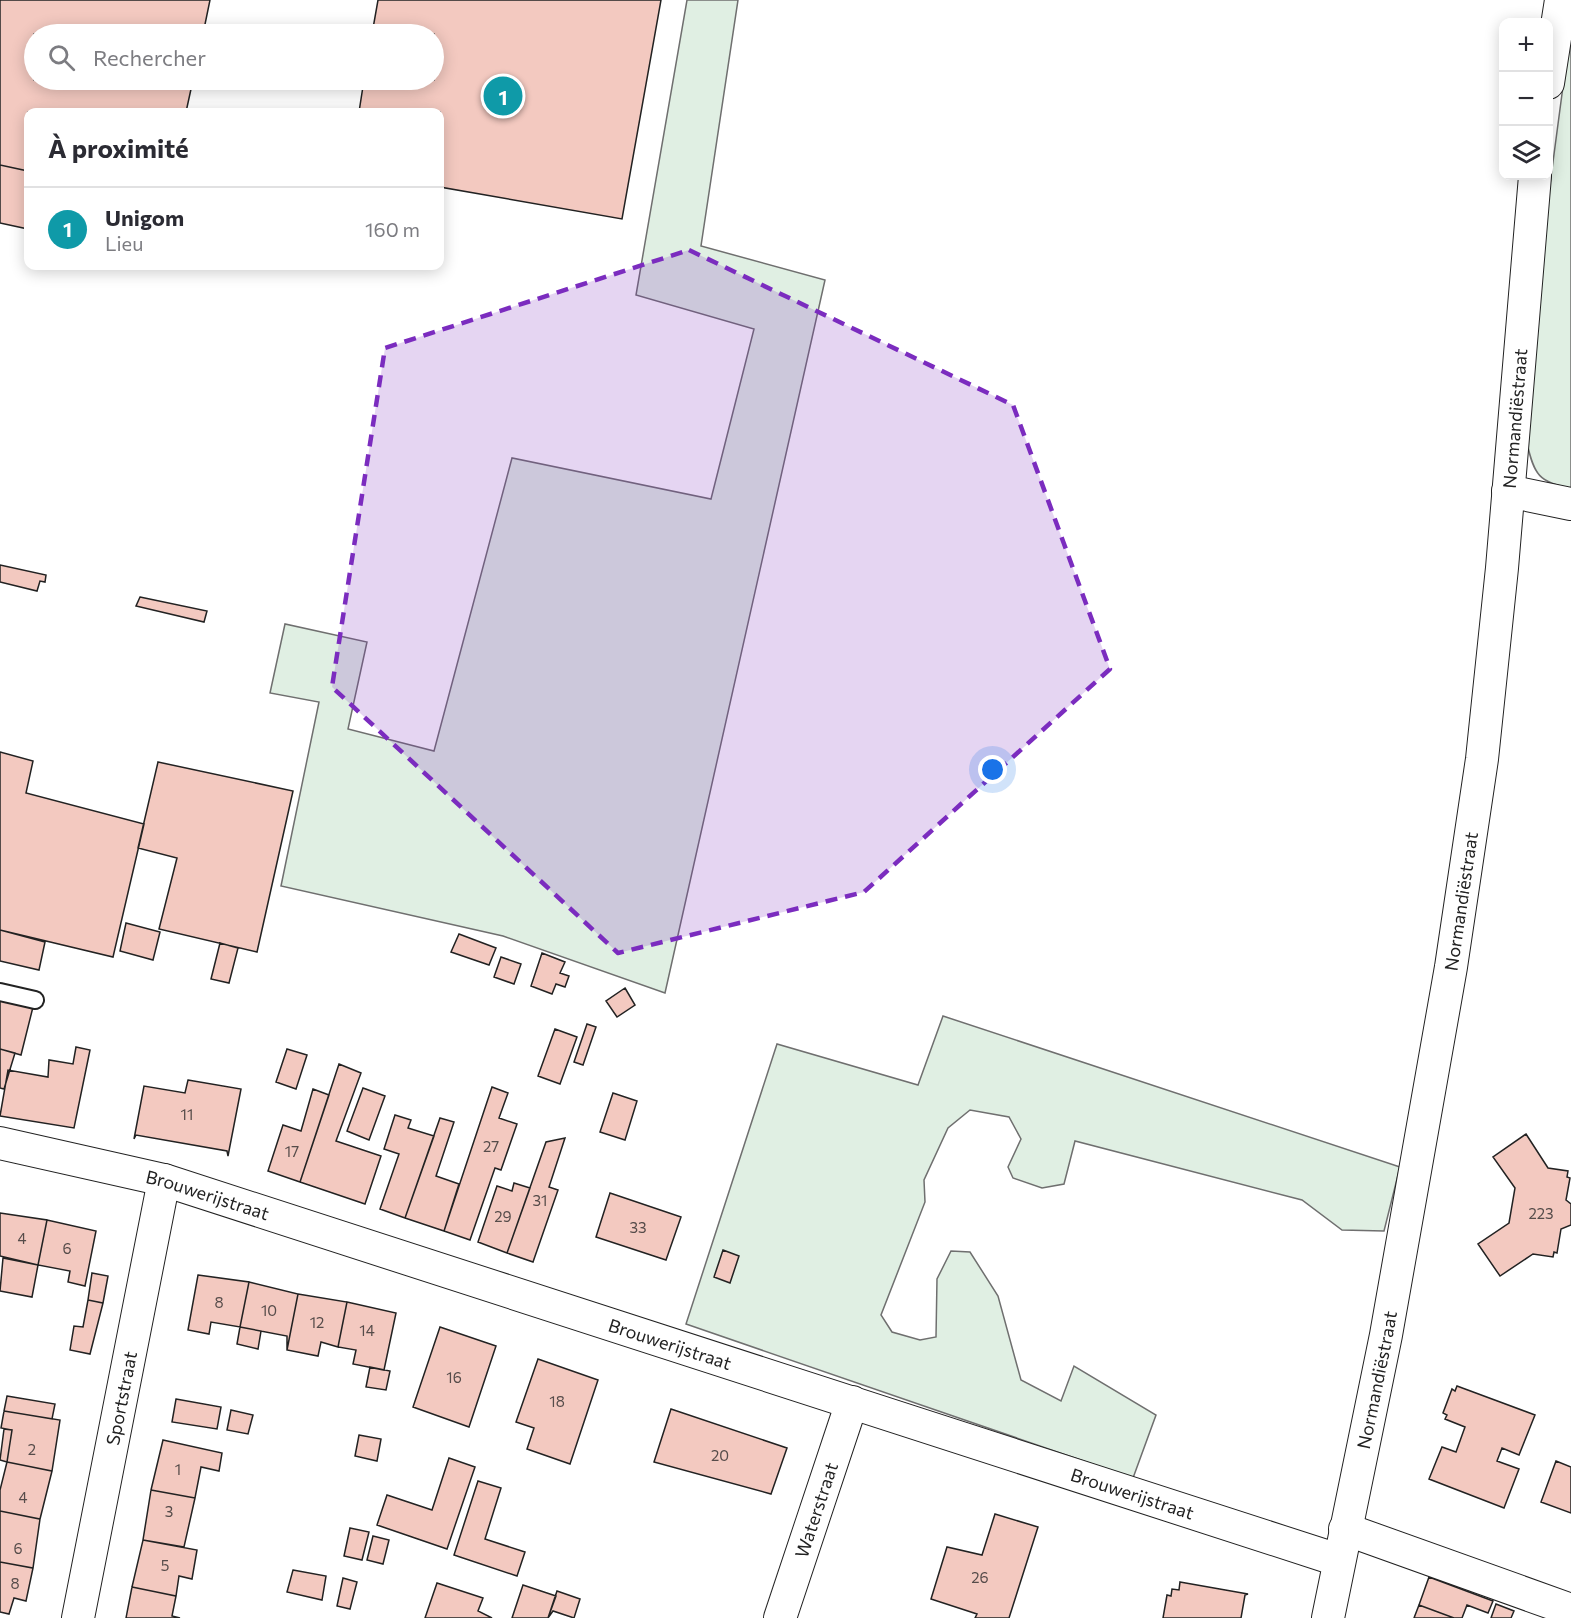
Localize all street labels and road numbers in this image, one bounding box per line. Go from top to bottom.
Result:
street label: Normandiëstraat [1498,348,1531,489]
street label: Normandiëstraat [1440,830,1482,972]
street label: Brouwerijstraat [144,1165,272,1224]
street label: Normandiëstraat [1352,1309,1401,1451]
street label: Brouwerijstraat [606,1314,734,1374]
street label: Sportstraat [101,1349,141,1447]
street label: Waterstraat [790,1459,842,1560]
street label: Brouwerijstraat [1068,1463,1197,1524]

